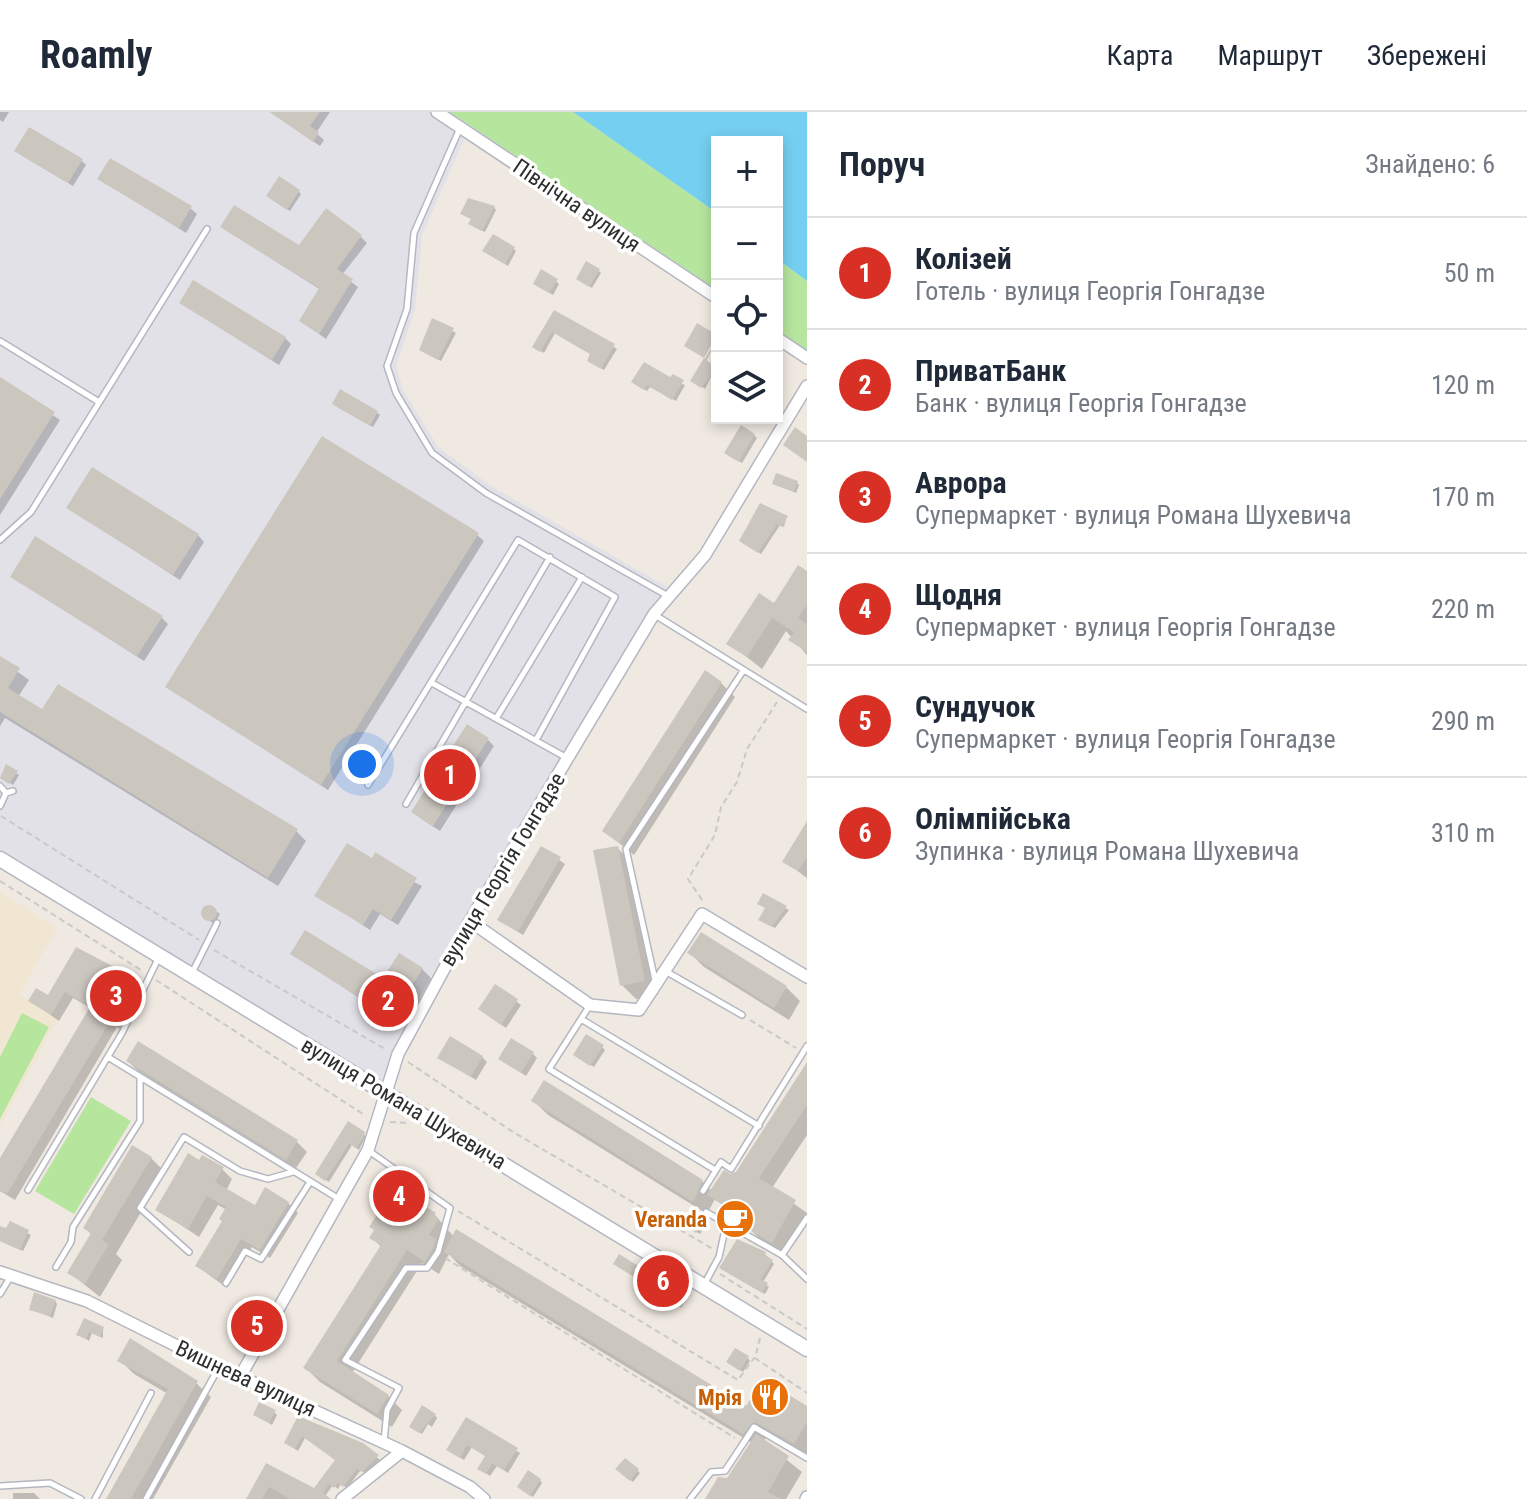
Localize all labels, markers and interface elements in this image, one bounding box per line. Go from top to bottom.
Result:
text: Roamly [40,33,153,77]
text: Карта [1107,39,1173,72]
text: Маршрут [1217,39,1323,72]
text: Збережені [1367,39,1487,72]
map controls [711,136,783,424]
button: + [711,136,783,208]
text: Поруч [839,144,925,184]
text: Знайдено: 6 [1365,149,1495,179]
street label: Північна вулиця [508,154,645,257]
button: − [711,208,783,280]
text: Колізей [915,241,1012,276]
text: 1 [858,258,872,288]
text: 50 m [1444,258,1495,288]
text: Готель · вулиця Георгія Гонгадзе [915,276,1265,306]
button: locate [711,280,783,352]
button: layers [711,352,783,424]
text: ПриватБанк [915,353,1066,388]
text: 2 [858,370,872,400]
text: 120 m [1431,370,1495,400]
text: Банк · вулиця Георгія Гонгадзе [915,388,1247,418]
text: Аврора [915,465,1007,500]
text: 3 [858,482,872,512]
text: 170 m [1431,482,1495,512]
text: Супермаркет · вулиця Романа Шухевича [915,500,1351,530]
text: Щодня [915,577,1002,612]
text: 4 [858,594,872,624]
text: 220 m [1431,594,1495,624]
text: Супермаркет · вулиця Георгія Гонгадзе [915,612,1336,642]
text: Сундучок [915,689,1035,724]
text: 5 [858,706,872,736]
text: 290 m [1431,706,1495,736]
text: Супермаркет · вулиця Георгія Гонгадзе [915,724,1336,754]
your location [342,744,382,784]
pin: 1 [424,745,476,805]
street label: вулиця Георгія Гонгадзе [435,768,570,970]
text: Олiмпiйська [915,801,1071,836]
text: 6 [858,818,872,848]
text: 310 m [1431,818,1495,848]
text: Зупинка · вулиця Романа Шухевича [915,836,1299,866]
pin: 3 [90,966,142,1026]
pin: 2 [362,971,414,1031]
street label: вулиця Романа Шухевича [297,1032,511,1174]
pin: 4 [373,1166,425,1226]
cafe icon: Veranda [714,1198,756,1240]
place label: Veranda [635,1207,707,1232]
pin: 6 [637,1251,689,1311]
pin: 5 [231,1296,283,1356]
street label: Вишнева вулиця [172,1335,320,1422]
restaurant icon: Мрія [749,1376,791,1418]
place label: Мрія [698,1385,742,1410]

